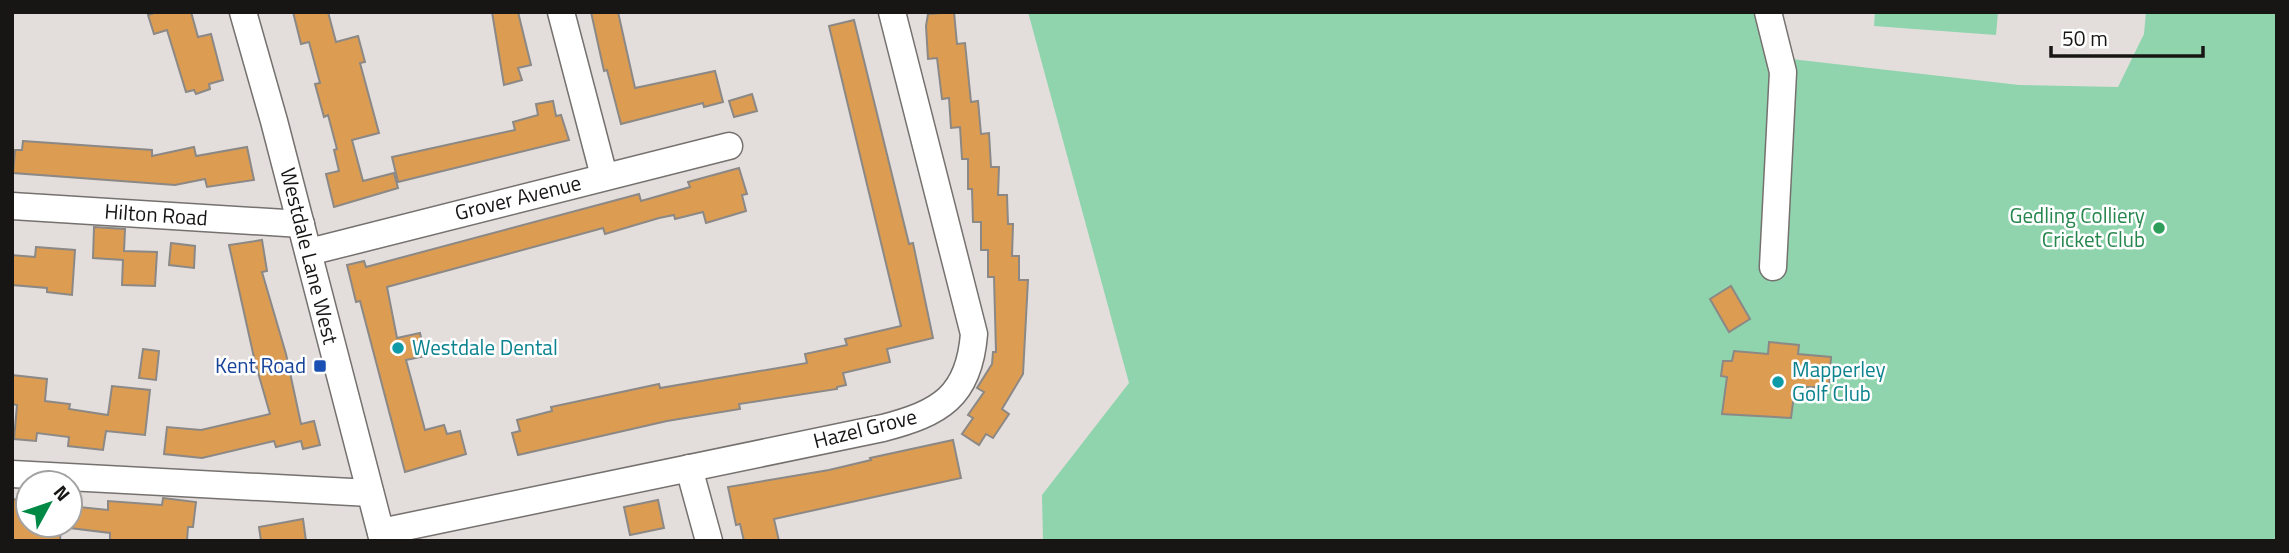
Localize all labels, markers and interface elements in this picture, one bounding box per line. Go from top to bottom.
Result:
scale bar [2051,14,2203,58]
text: 50 m [2062,22,2108,54]
street label: Westdale Lane West [273,164,347,348]
street label: Grover Avenue [451,166,584,228]
street label: Hilton Road [103,194,209,234]
place label: Gedling Colliery Cricket Club [2010,199,2145,255]
marker: Gedling Colliery Cricket Club [2151,220,2167,236]
place label: Westdale Dental [412,331,558,363]
marker: Westdale Dental [390,340,406,356]
place label: Kent Road [215,349,306,381]
place label: Mapperley Golf Club [1792,353,1886,409]
marker: Kent Road [312,358,328,374]
marker: Mapperley Golf Club [1770,374,1786,390]
street label: Hazel Grove [810,400,920,456]
north arrow [14,469,84,539]
text: N [47,478,78,507]

